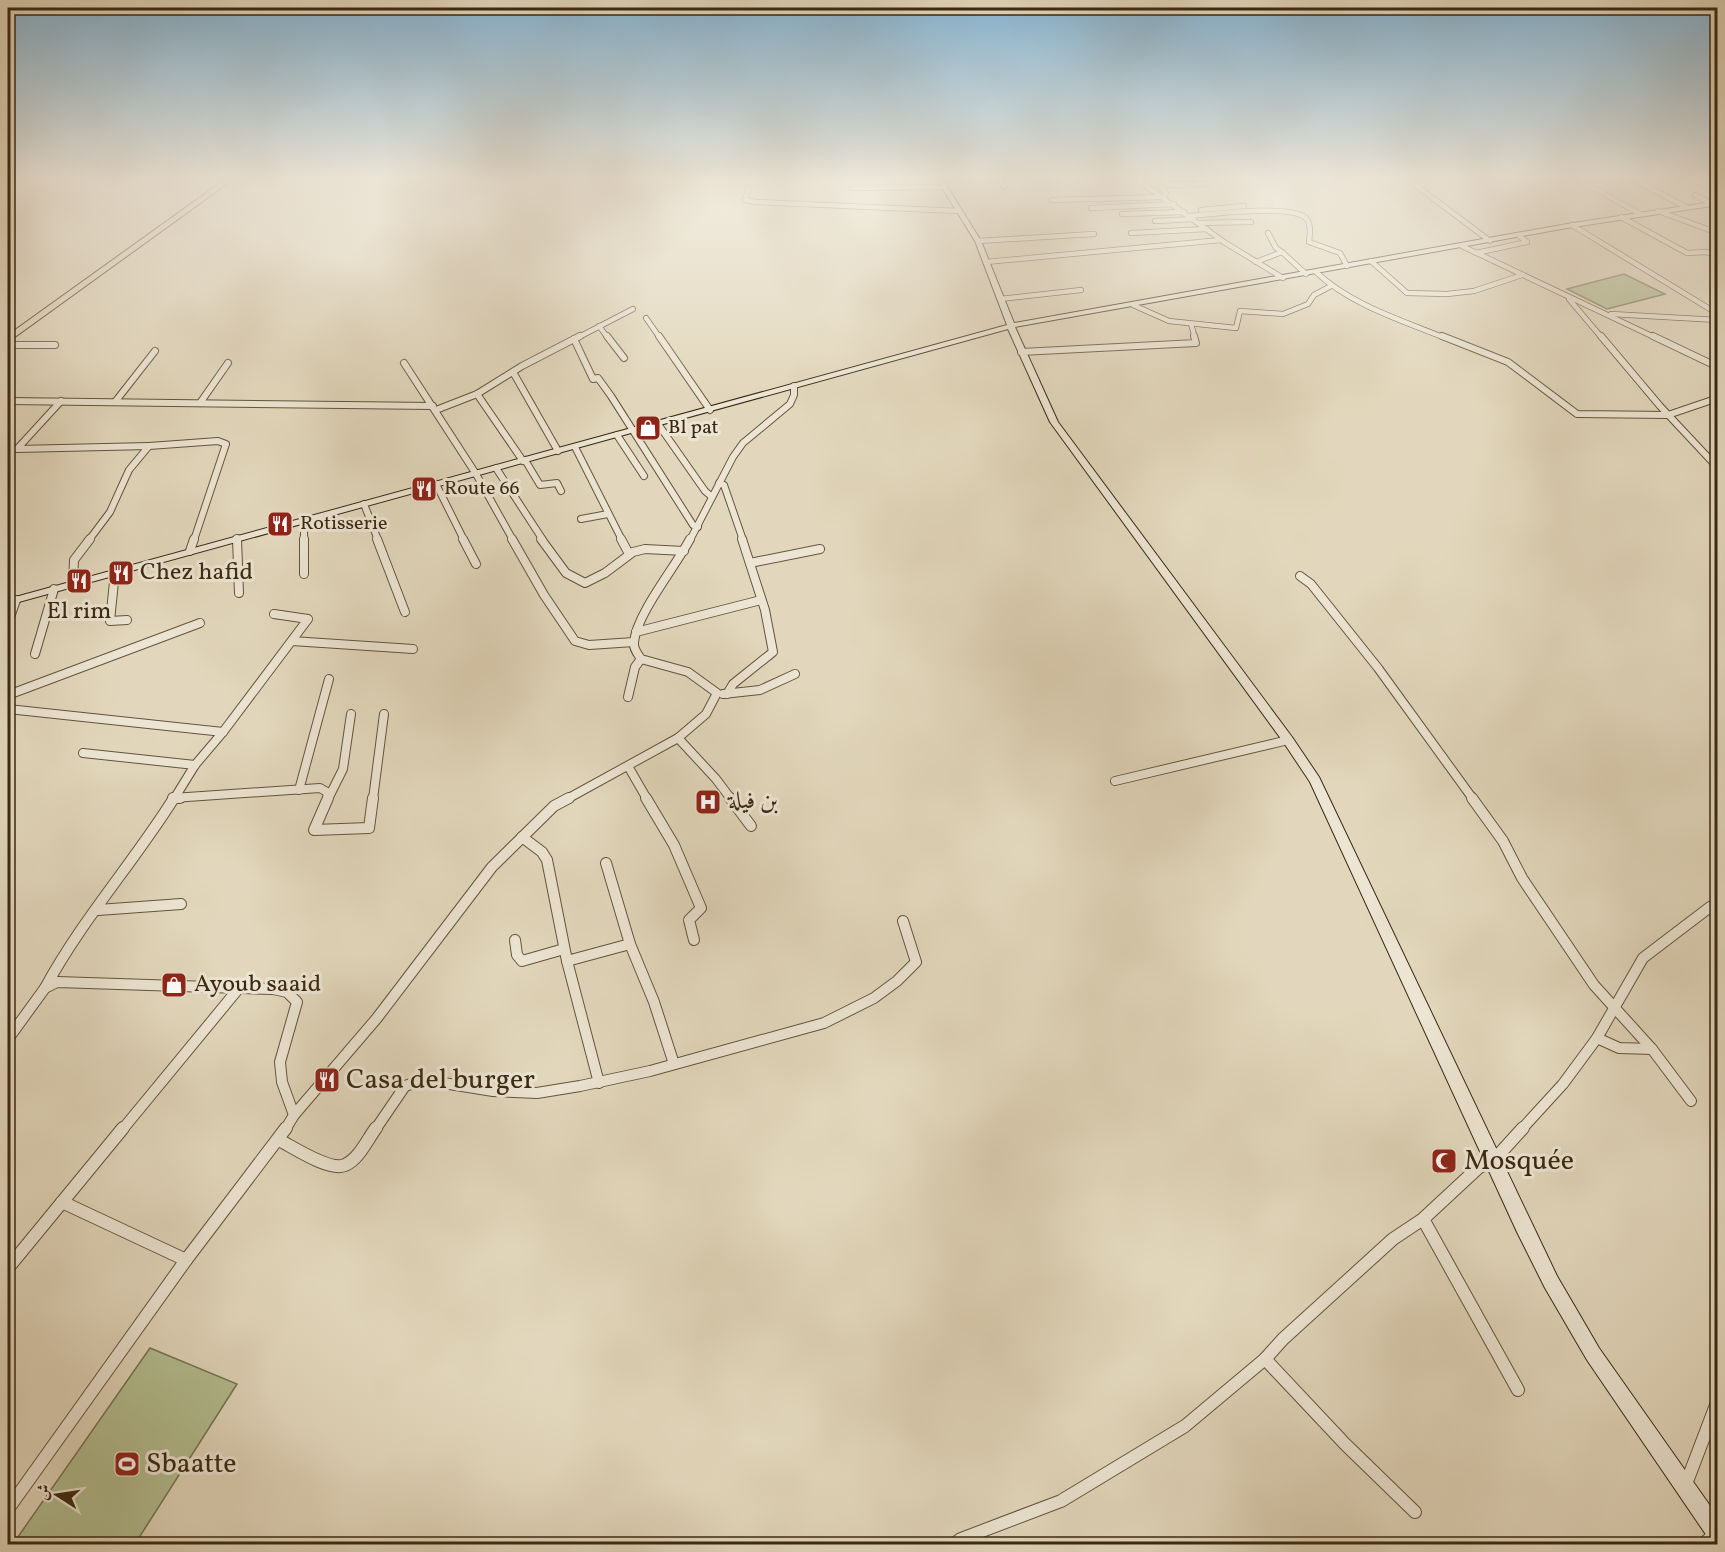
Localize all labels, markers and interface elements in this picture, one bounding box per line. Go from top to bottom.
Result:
shop icon: Bl pat [633,413,663,443]
place label: Bl pat [668,414,719,442]
restaurant icon: Route 66 [409,474,439,504]
place label: Route 66 [444,475,520,503]
restaurant icon: Rotisserie [265,509,295,539]
place label: Rotisserie [300,510,387,538]
place label: Chez hafid [140,556,253,590]
restaurant icon: Chez hafid [106,558,136,588]
restaurant icon: El rim [64,566,94,596]
place label: El rim [47,595,111,629]
place label: بن فيلة [727,785,778,819]
hospital icon: بن فيلة [693,787,723,817]
place label: Ayoub saaid [194,968,321,1002]
shop icon: Ayoub saaid [159,970,189,1000]
place label: Casa del burger [346,1061,535,1100]
restaurant icon: Casa del burger [312,1065,342,1095]
place label: Mosquée [1464,1142,1574,1181]
mosque icon: Mosquée [1429,1146,1459,1176]
place label: Sbaatte [146,1445,237,1484]
sports icon: Sbaatte [112,1449,142,1479]
north arrow [27,1465,87,1525]
text: ش [32,1482,57,1502]

